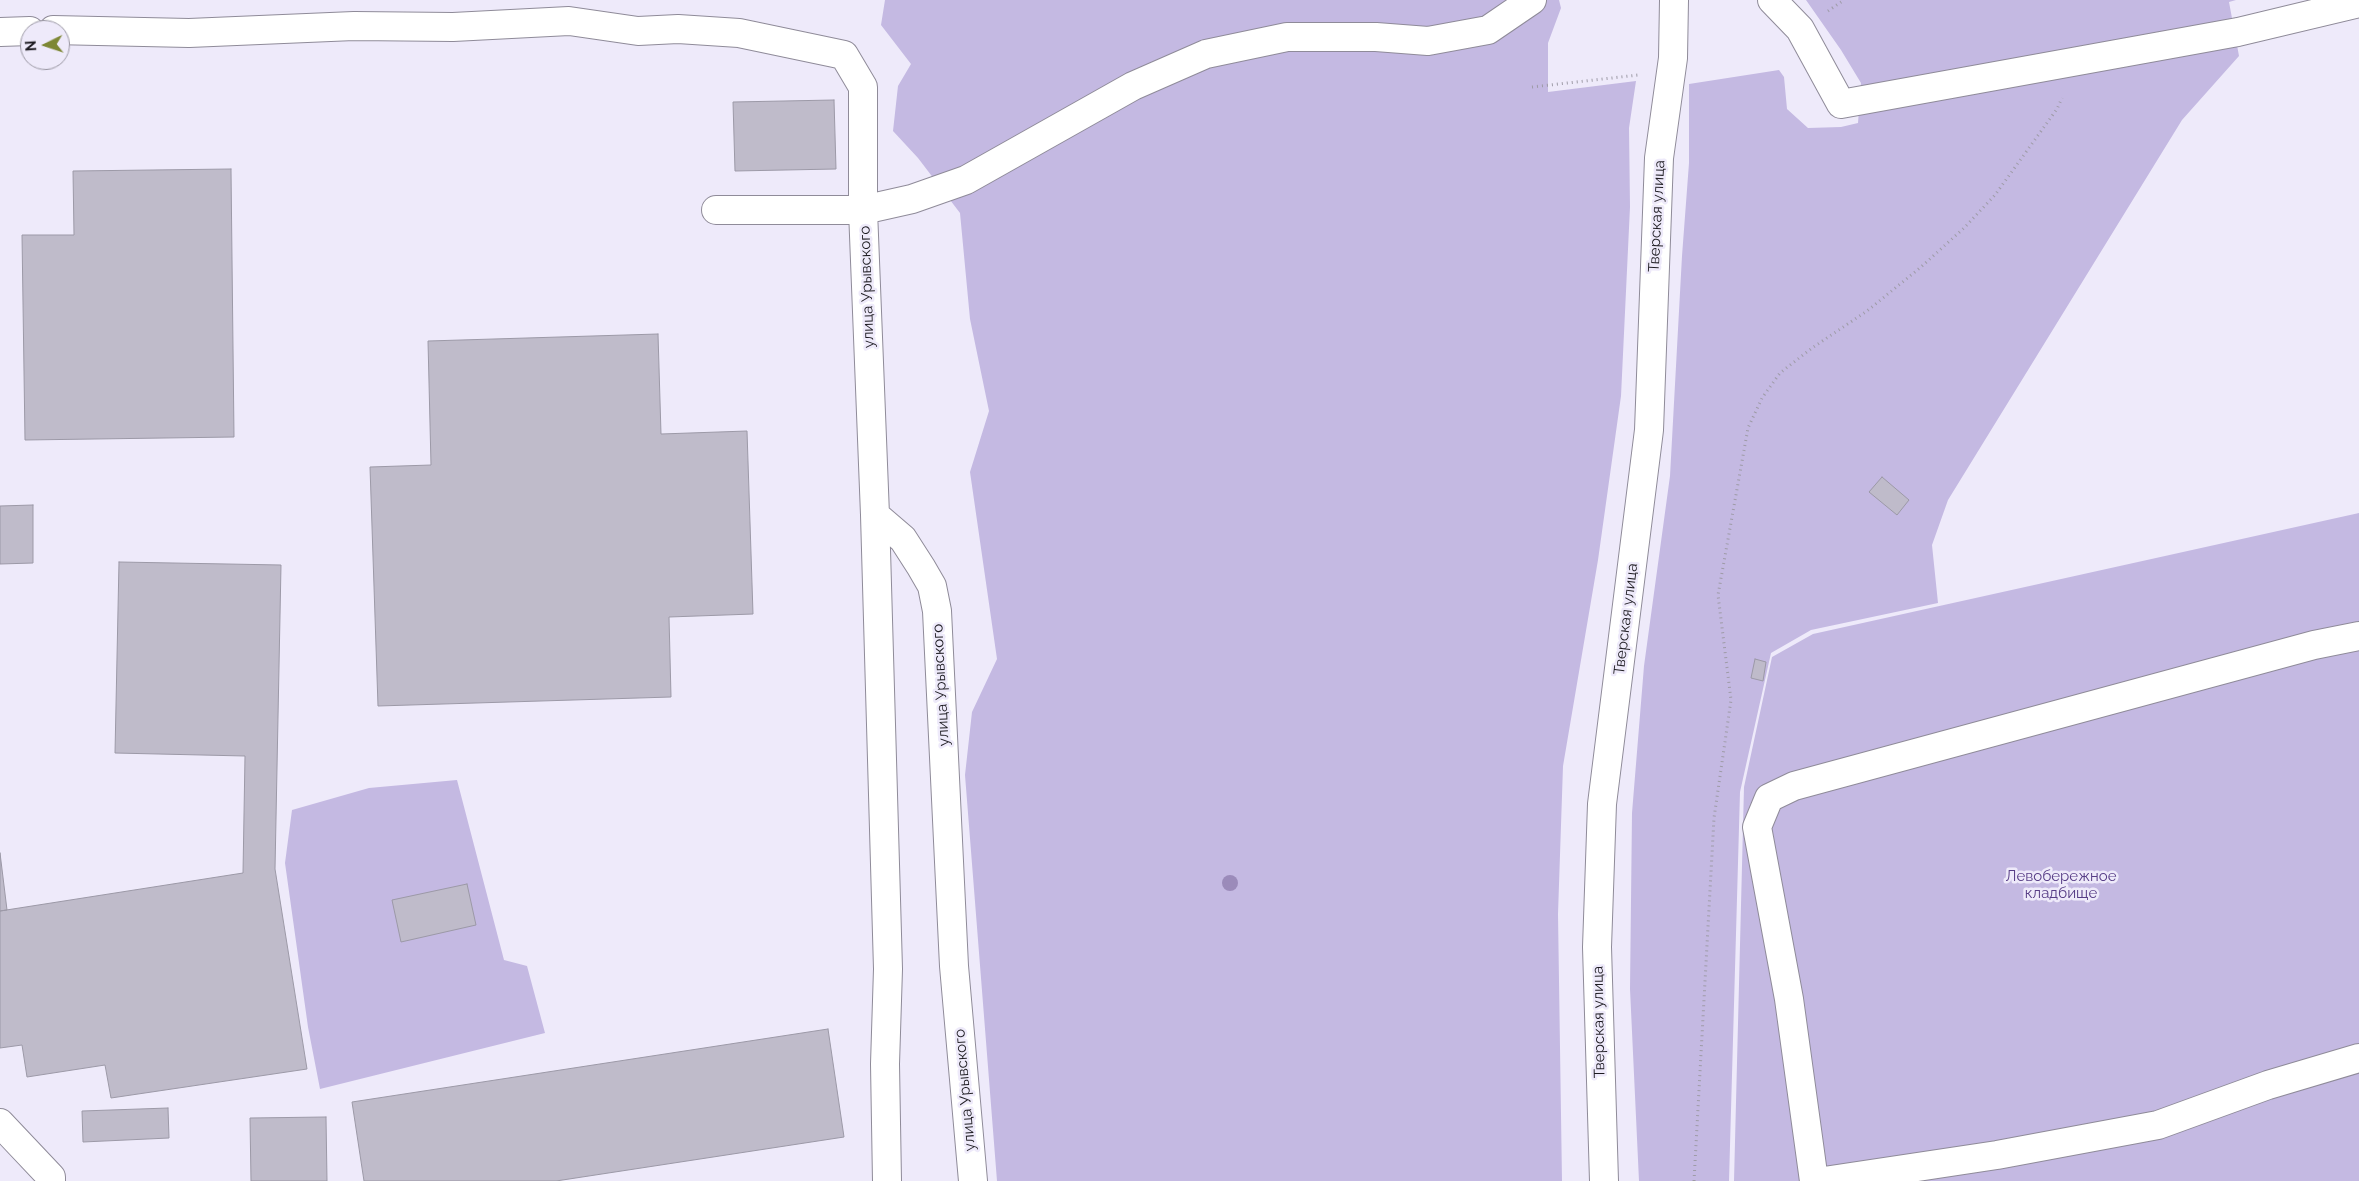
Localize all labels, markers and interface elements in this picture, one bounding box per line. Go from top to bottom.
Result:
north arrow [20,20,70,70]
text: N [23,40,39,52]
street label: Тверская улица [1645,160,1669,272]
street label: улица Урывского [856,225,878,349]
street label: Тверская улица [1610,562,1642,676]
street label: улица Урывского [929,623,953,747]
park label: Левобережное кладбище [2006,867,2116,902]
street label: Тверская улица [1589,966,1609,1078]
street label: улица Урывского [951,1028,979,1152]

